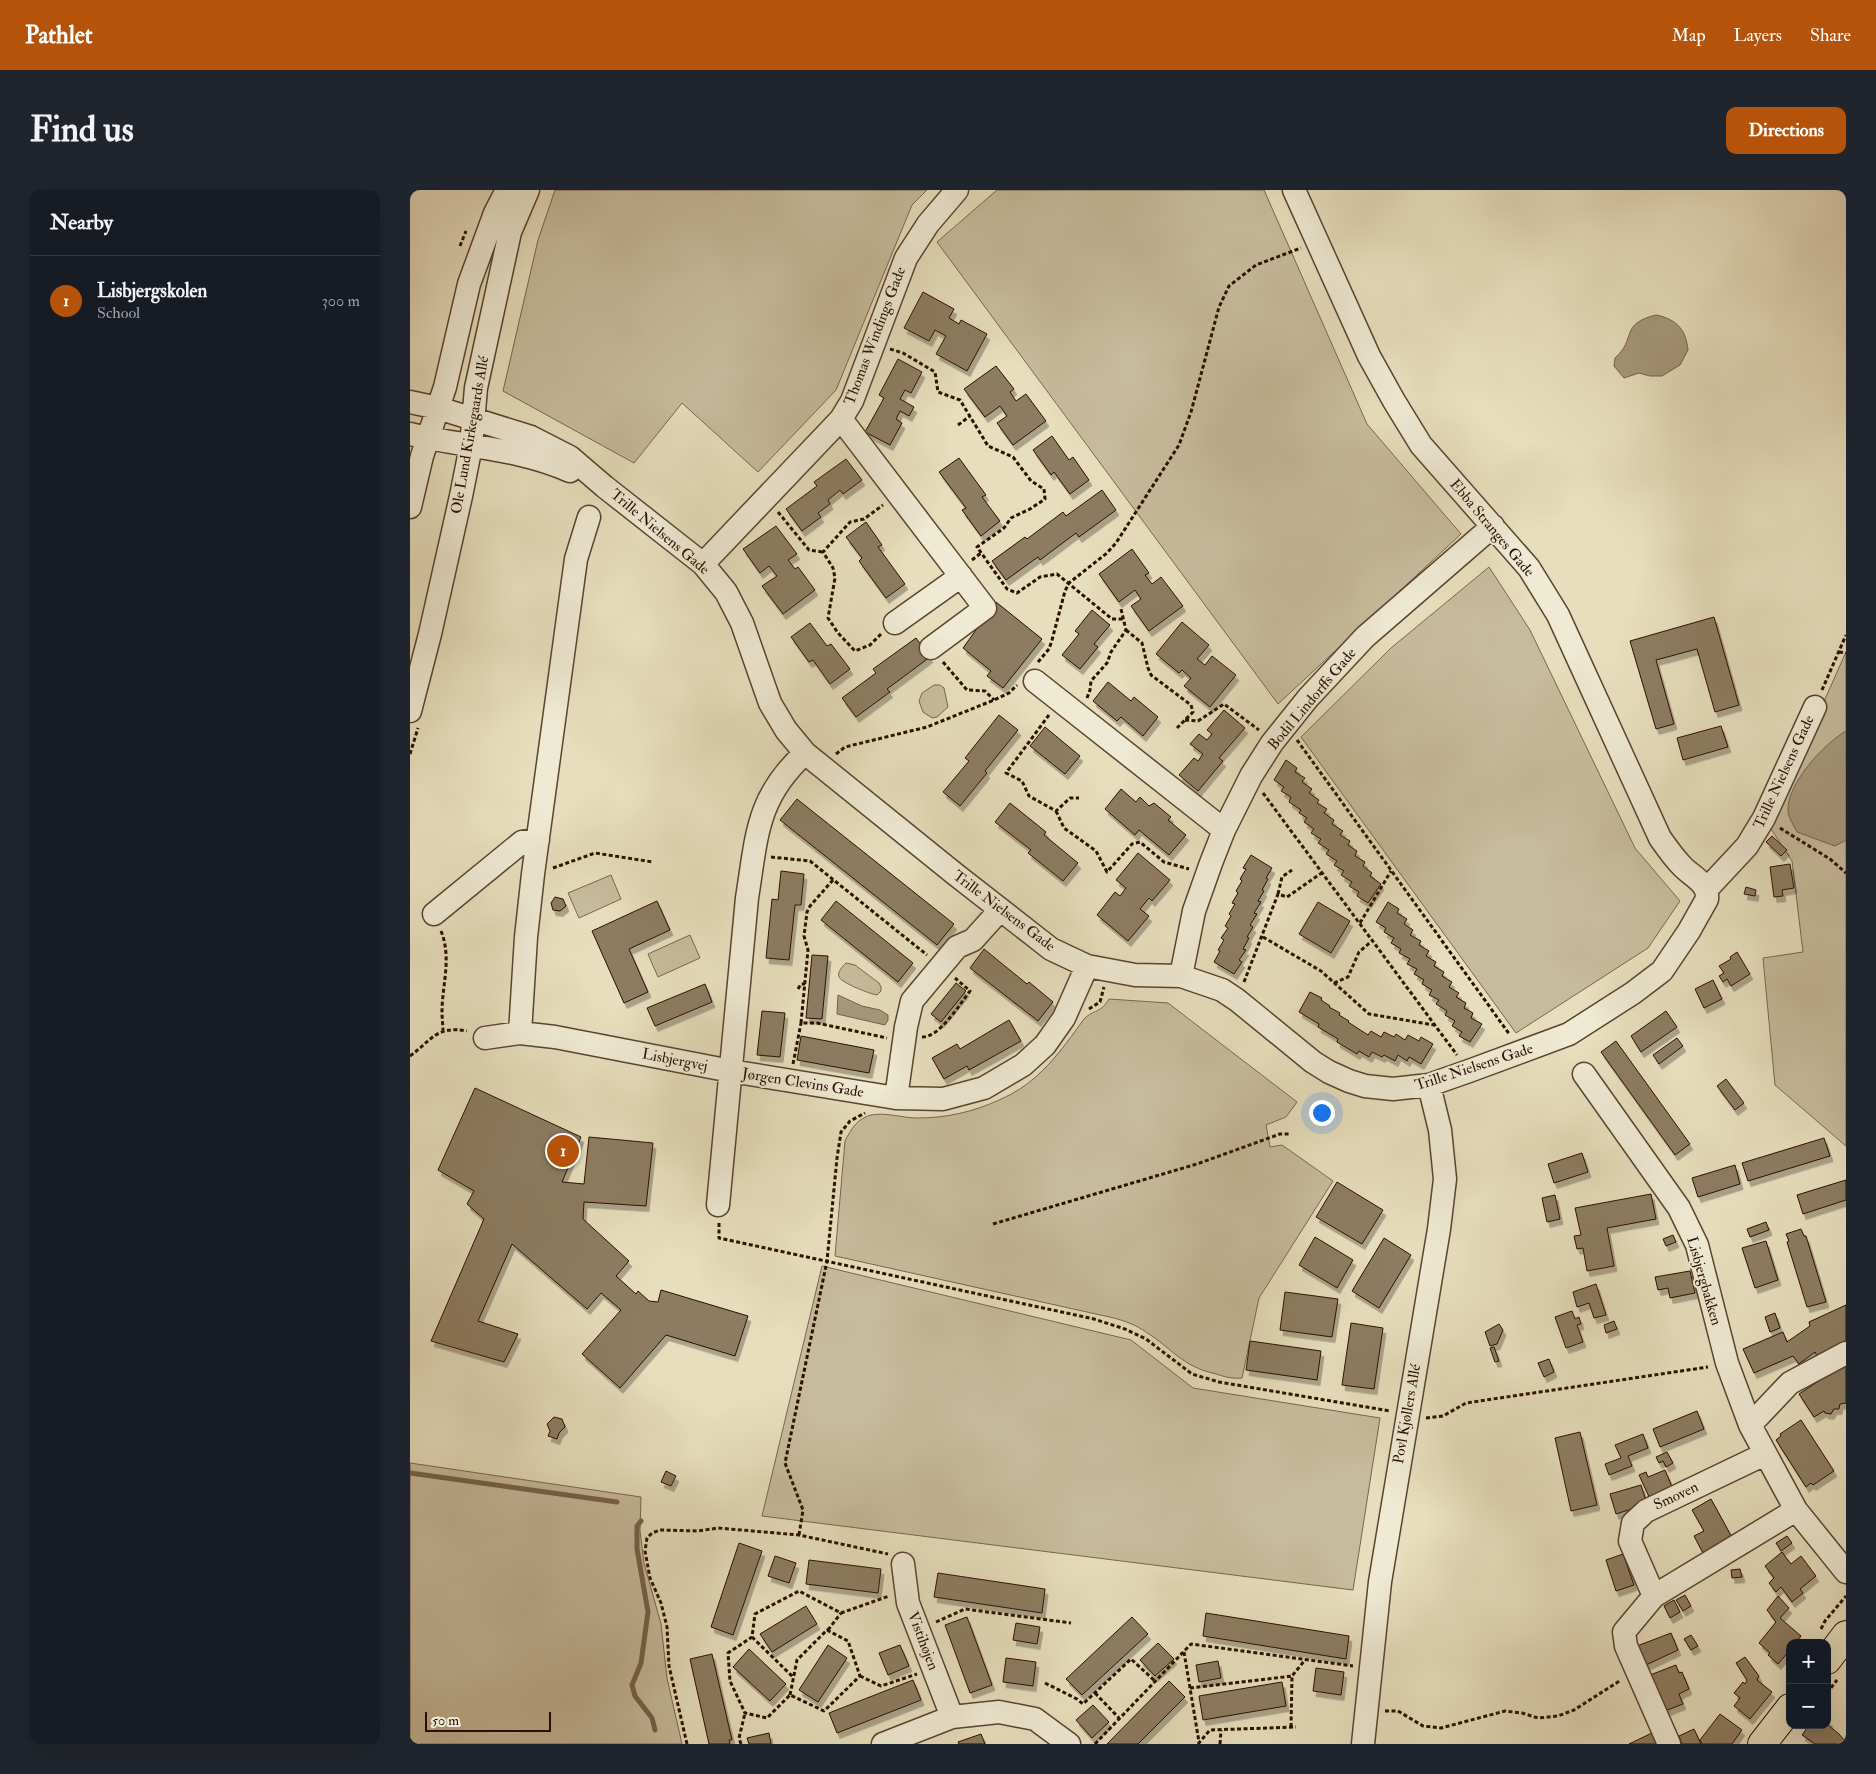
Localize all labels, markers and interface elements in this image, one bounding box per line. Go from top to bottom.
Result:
text: Pathlet [25,20,93,51]
text: Map [1672,24,1706,47]
text: Layers [1734,24,1782,47]
text: Share [1810,24,1851,47]
button: Directions [1726,107,1846,154]
text: Find us [30,108,134,152]
text: Nearby [50,209,113,236]
street label: Thomas Windings Gade [840,264,910,408]
text: Lisbjergskolen [97,279,207,303]
text: 1 [63,291,69,311]
text: 300 m [322,291,360,311]
text: School [97,303,140,323]
street label: Ole Lund Kirkegaards Allé [447,354,493,515]
street label: Ebba Stranges Gade [1446,475,1538,581]
street label: Trille Nielsens Gade [607,485,713,579]
street label: Bodil Lindorffs Gade [1264,644,1360,754]
street label: Trille Nielsens Gade [1749,712,1819,832]
street label: Trille Nielsens Gade [949,866,1059,956]
street label: Trille Nielsens Gade [1412,1039,1536,1095]
street label: Lisbjergvej [641,1044,709,1076]
street label: Jørgen Clevins Gade [740,1064,865,1103]
your location [1309,1100,1335,1126]
pin: 1 [547,1132,579,1170]
street label: Lisbjergbakken [1682,1234,1726,1328]
street label: Povl Kjøllers Allé [1389,1362,1425,1465]
street label: Smoven [1651,1477,1702,1515]
street label: Vistihøjen [903,1609,943,1673]
map controls [1786,1639,1831,1729]
button: + [1786,1639,1831,1684]
button: − [1786,1684,1831,1729]
scale bar [425,1709,551,1732]
text: 50 m [432,1712,459,1729]

